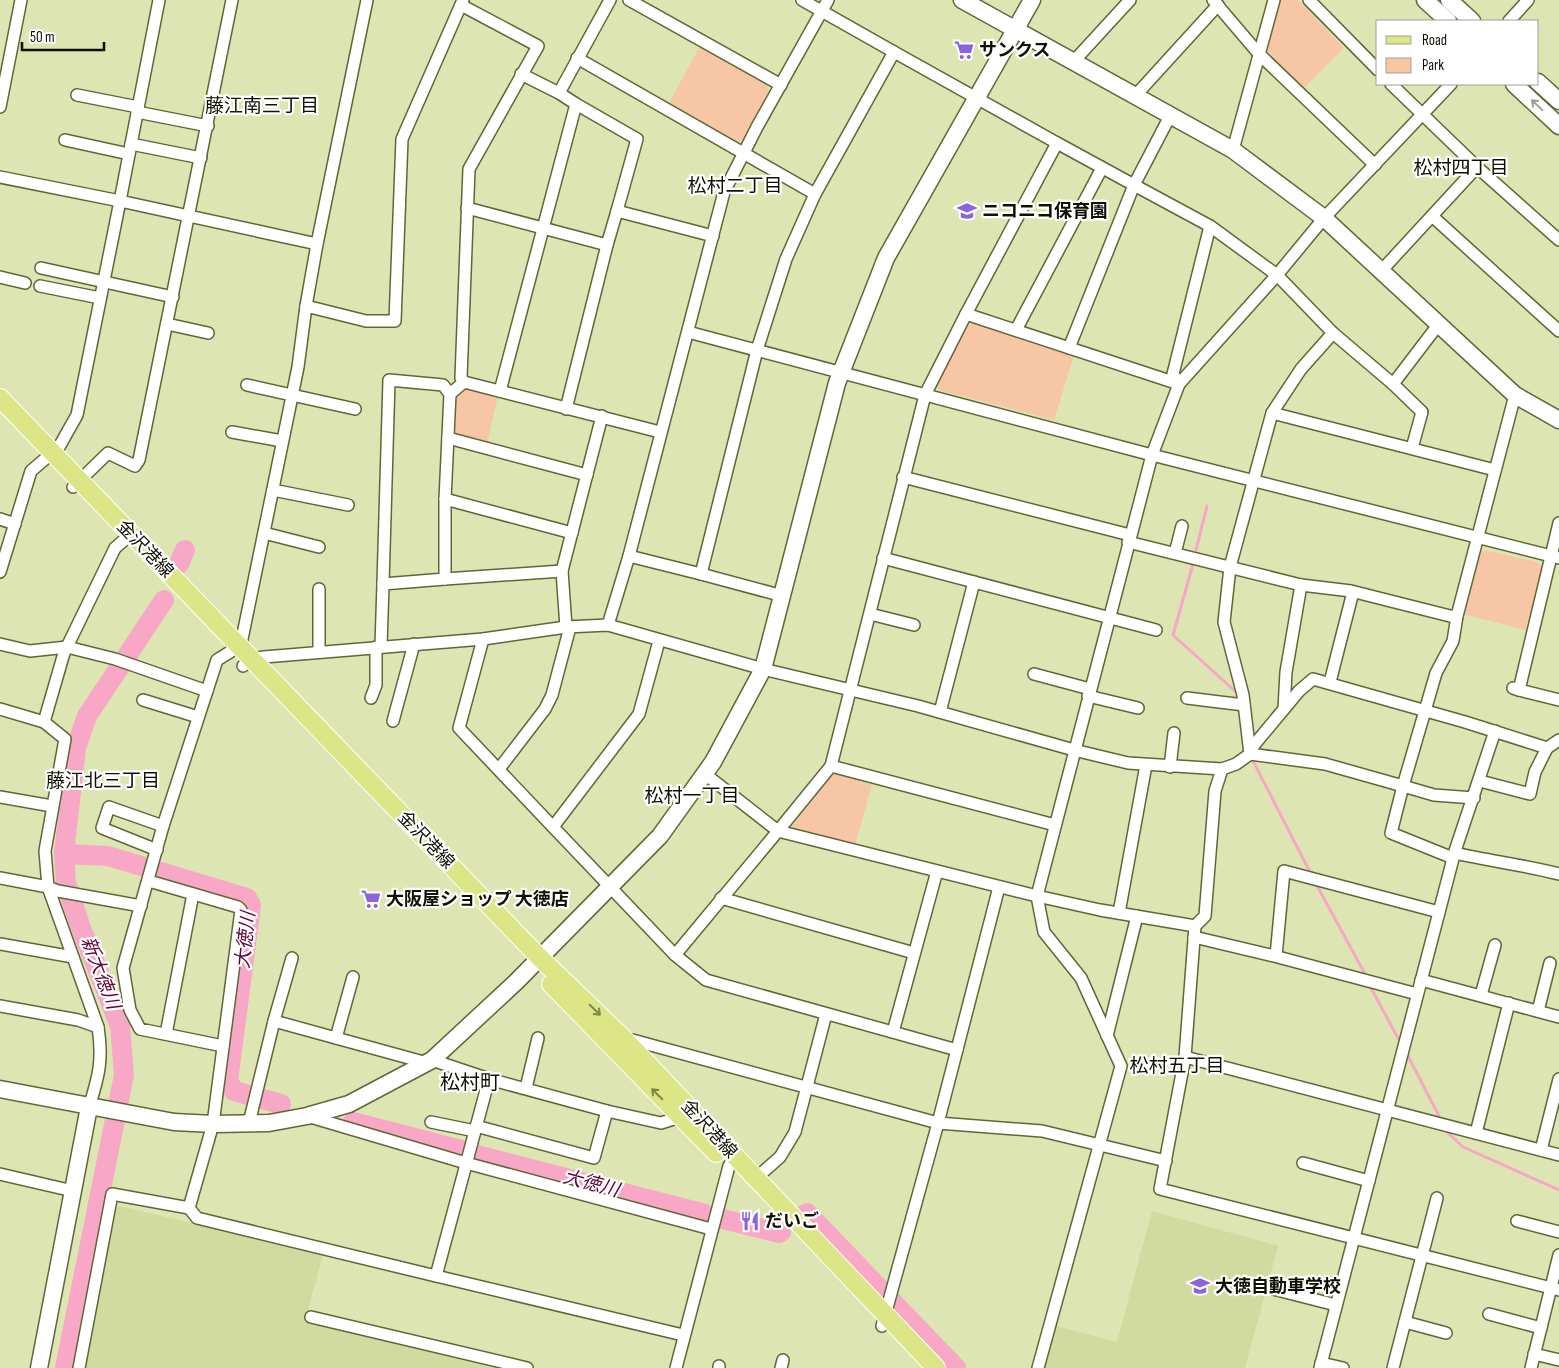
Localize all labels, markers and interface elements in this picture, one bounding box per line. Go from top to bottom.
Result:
scale bar [22,20,105,52]
legend [1376,20,1539,85]
text: 50 m [30,28,55,47]
text: Road [1422,31,1447,50]
supermarket icon: サンクス [953,39,975,61]
place label: サンクス [979,40,1050,61]
text: Park [1422,56,1444,75]
district label: 藤江南三丁目 [205,95,319,118]
one-way arrow [1530,99,1543,111]
district label: 松村四丁目 [1413,157,1509,180]
district label: 松村二丁目 [687,175,783,198]
school or university icon: ニコニコ保育園 [956,200,978,222]
place label: ニコニコ保育園 [982,201,1108,222]
street label: 金沢港線 [112,516,178,582]
district label: 藤江北三丁目 [46,770,160,793]
district label: 松村一丁目 [644,785,740,808]
street label: 金沢港線 [393,807,459,873]
supermarket icon: 大阪屋ショップ 大徳店 [360,888,382,910]
place label: 大阪屋ショップ 大徳店 [386,889,569,910]
water label: 大徳川 [232,908,261,970]
water label: 新大徳川 [76,933,125,1014]
one-way arrow [588,1004,601,1016]
district label: 松村五丁目 [1129,1055,1225,1078]
district label: 松村町 [440,1071,500,1095]
one-way arrow [651,1088,663,1100]
street label: 金沢港線 [677,1096,741,1162]
water label: 大徳川 [560,1166,623,1203]
restaurant icon: だいご [739,1210,761,1232]
place label: だいご [765,1211,819,1232]
school or university icon: 大徳自動車学校 [1189,1275,1211,1297]
place label: 大徳自動車学校 [1215,1276,1341,1297]

